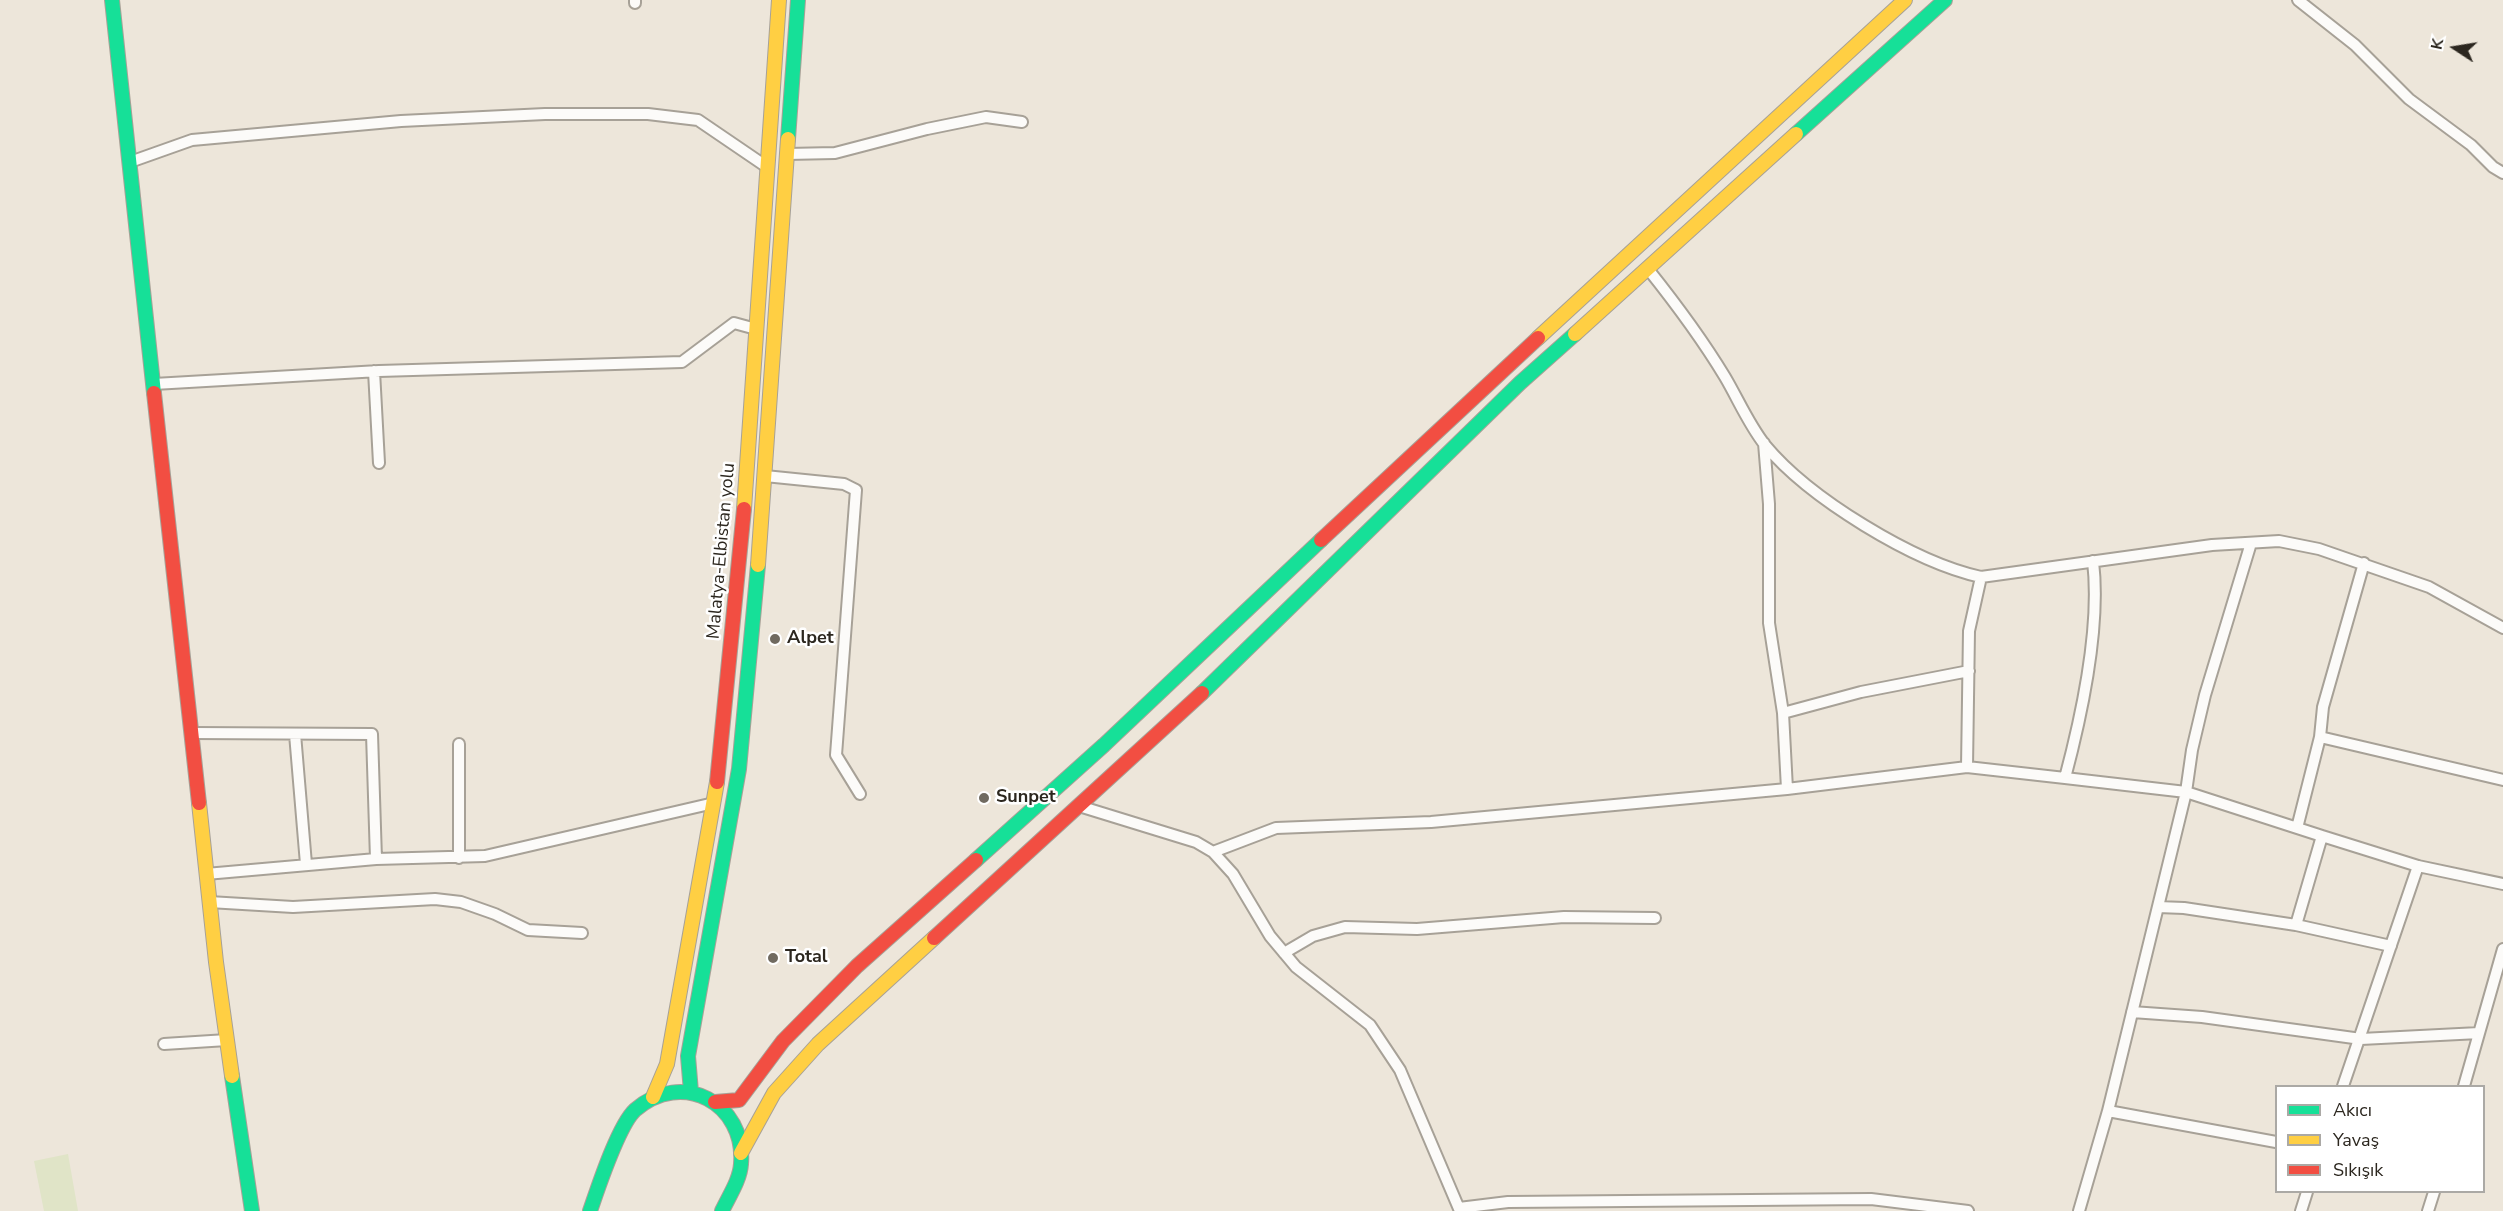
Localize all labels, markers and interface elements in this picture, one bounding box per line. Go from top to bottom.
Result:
north arrow [2425,18,2485,78]
text: K [2426,37,2449,52]
street label: Malatya-Elbistan yolu [704,462,740,640]
place label: Alpet [787,628,834,650]
marker: Alpet [768,632,782,646]
place label: Sunpet [996,787,1056,809]
marker: Sunpet [977,791,991,805]
place label: Total [785,947,828,969]
marker: Total [766,951,780,965]
legend [2275,1085,2485,1193]
text: Akıcı [2333,1098,2372,1122]
text: Yavaş [2333,1128,2379,1152]
text: Sıkışık [2333,1158,2383,1182]

